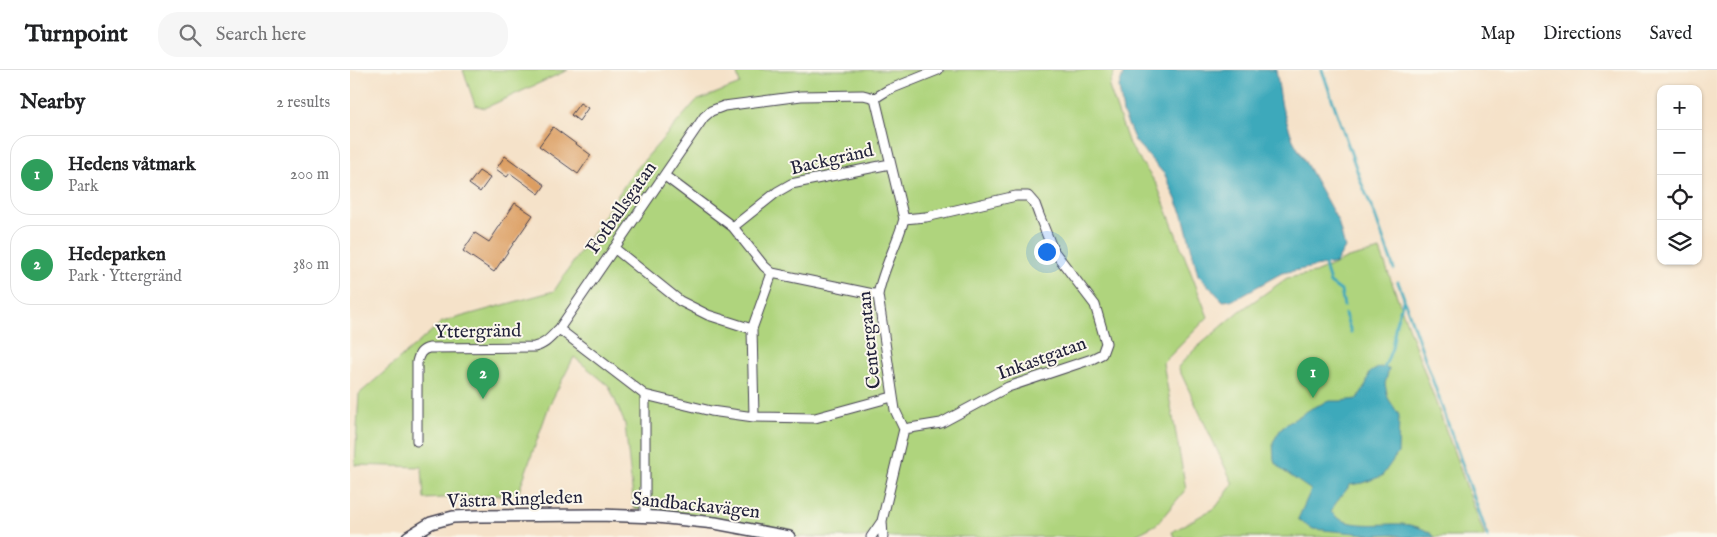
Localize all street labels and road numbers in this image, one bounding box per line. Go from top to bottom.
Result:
street label: Backgränd [788,139,877,181]
street label: Fotballsgatan [581,157,663,259]
street label: Centergatan [853,290,887,390]
street label: Yttergränd [435,319,522,345]
street label: Inkastgatan [994,332,1090,386]
street label: Västra Ringleden [446,486,583,514]
street label: Sandbackavägen [631,487,761,525]

